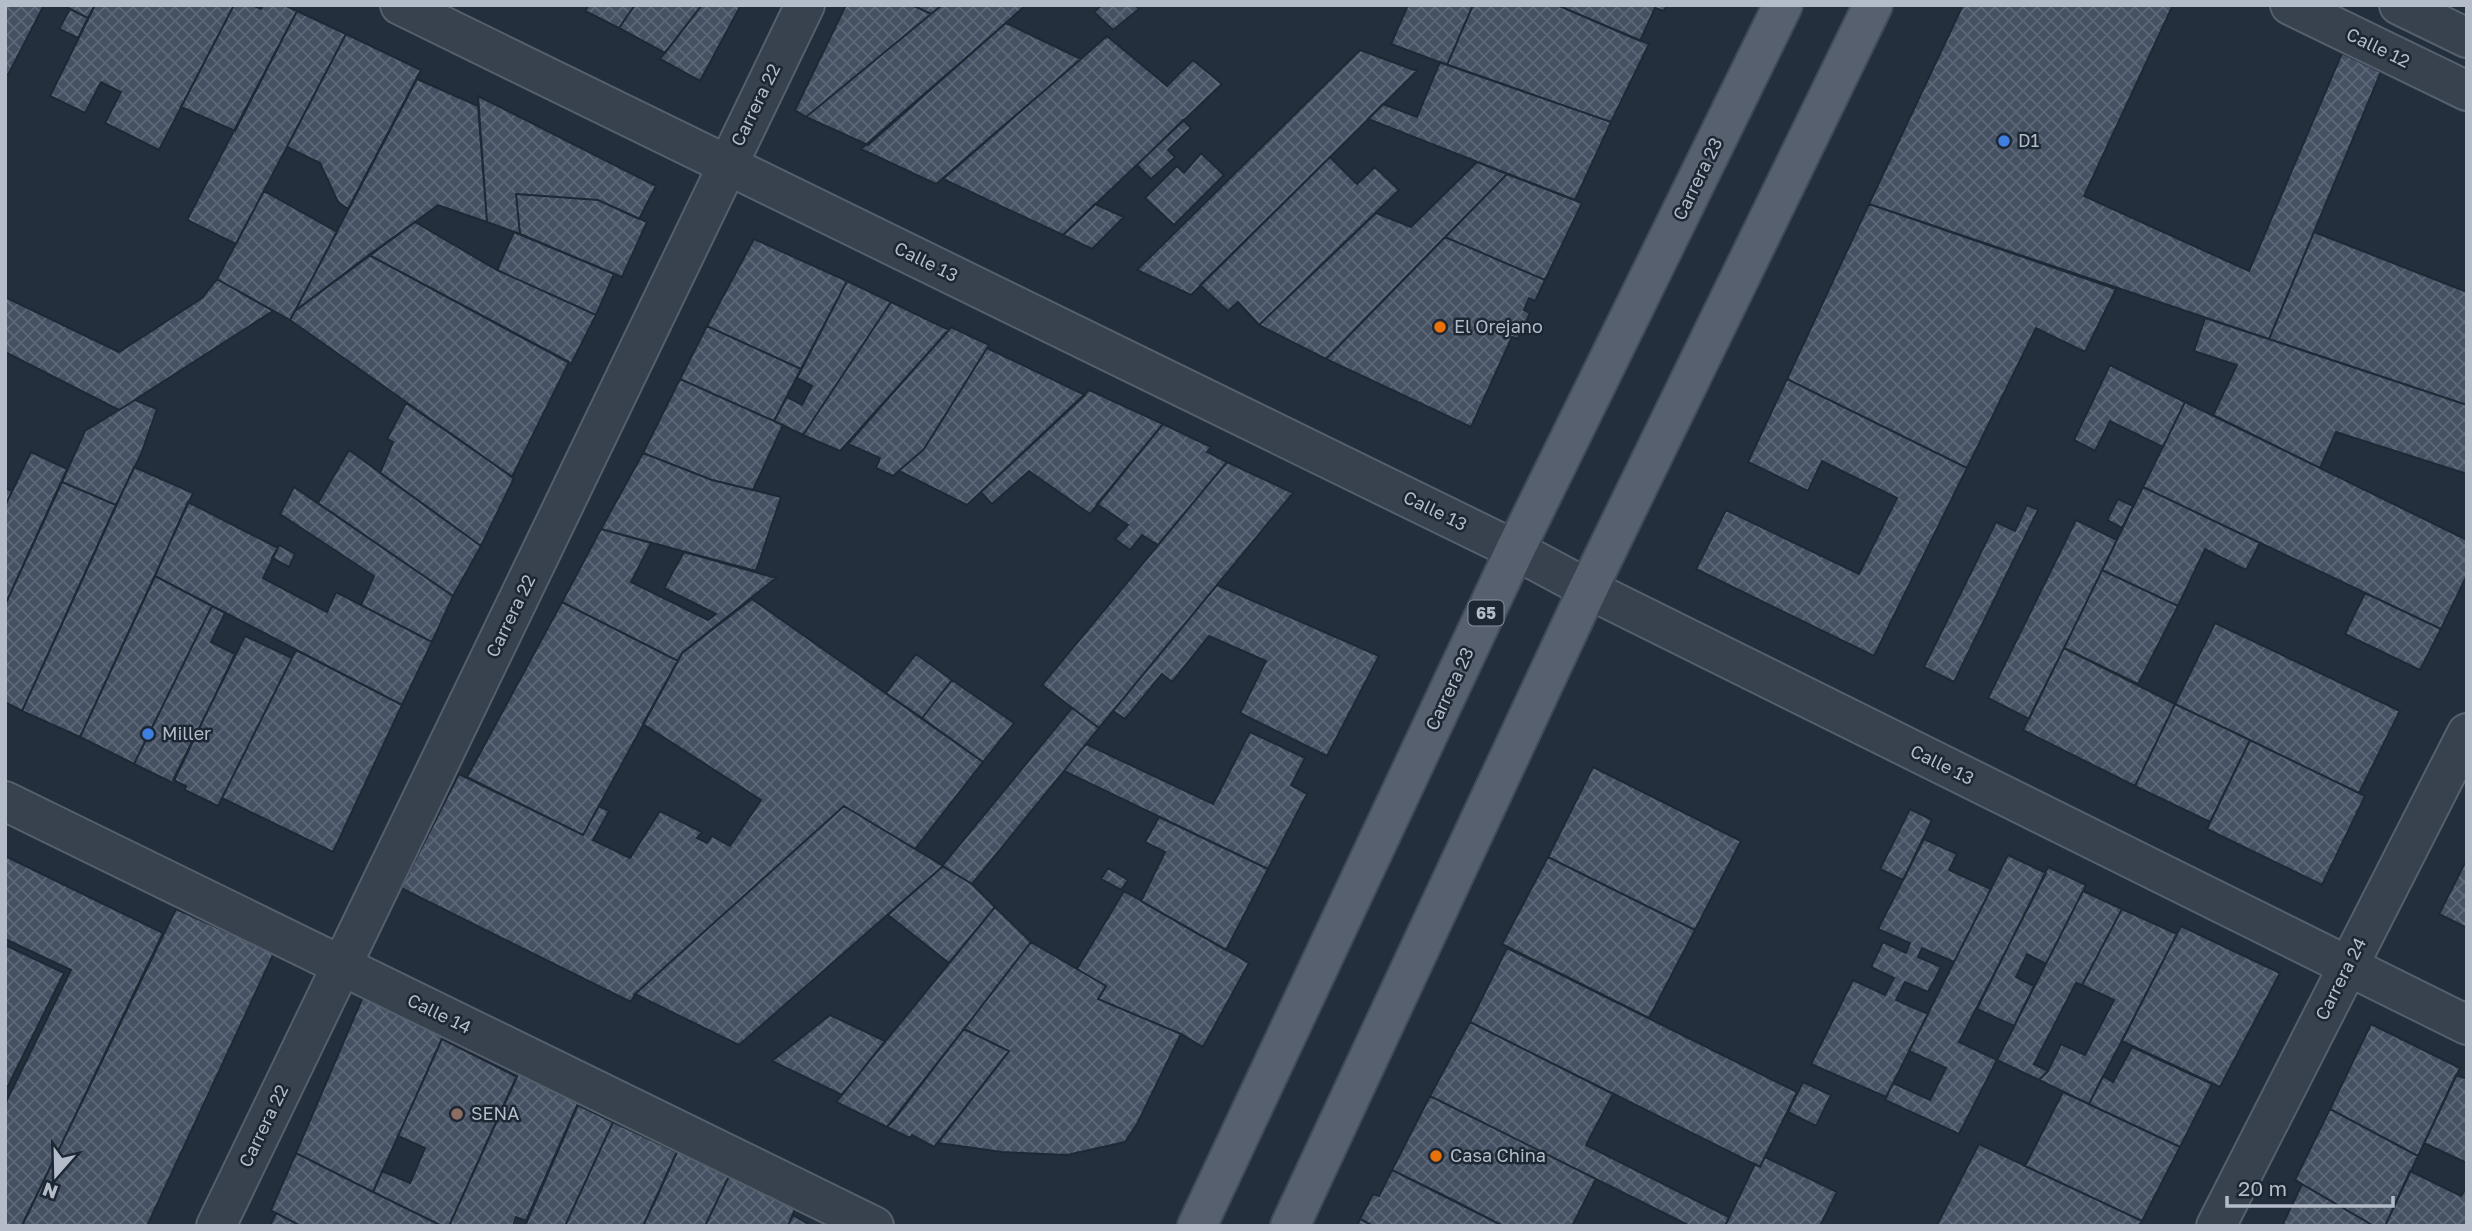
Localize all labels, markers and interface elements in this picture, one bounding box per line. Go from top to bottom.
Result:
street label: Calle 12 [2343,22,2414,72]
street label: Carrera 22 [726,60,785,149]
place label: D1 [2018,129,2040,151]
marker: D1 [1996,133,2012,149]
street label: Carrera 23 [1668,134,1727,223]
street label: Calle 13 [891,236,962,286]
place label: El Orejano [1454,315,1543,337]
marker: El Orejano [1432,319,1448,335]
street label: Calle 13 [1400,485,1471,535]
street label: Carrera 22 [481,571,540,660]
road number: 65 [1468,600,1504,626]
street label: Carrera 23 [1420,644,1478,734]
place label: Miller [162,722,211,744]
marker: Miller [140,726,156,742]
street label: Calle 13 [1907,739,1978,789]
street label: Carrera 24 [2310,934,2370,1023]
street label: Calle 14 [404,988,475,1038]
street label: Carrera 22 [234,1081,293,1170]
place label: SENA [471,1102,519,1124]
marker: SENA [449,1106,465,1122]
north arrow [21,1140,91,1210]
place label: Casa China [1450,1144,1546,1166]
marker: Casa China [1428,1148,1444,1164]
scale bar [2227,1164,2393,1208]
text: 20 m [2238,1175,2287,1201]
text: N [39,1178,61,1205]

